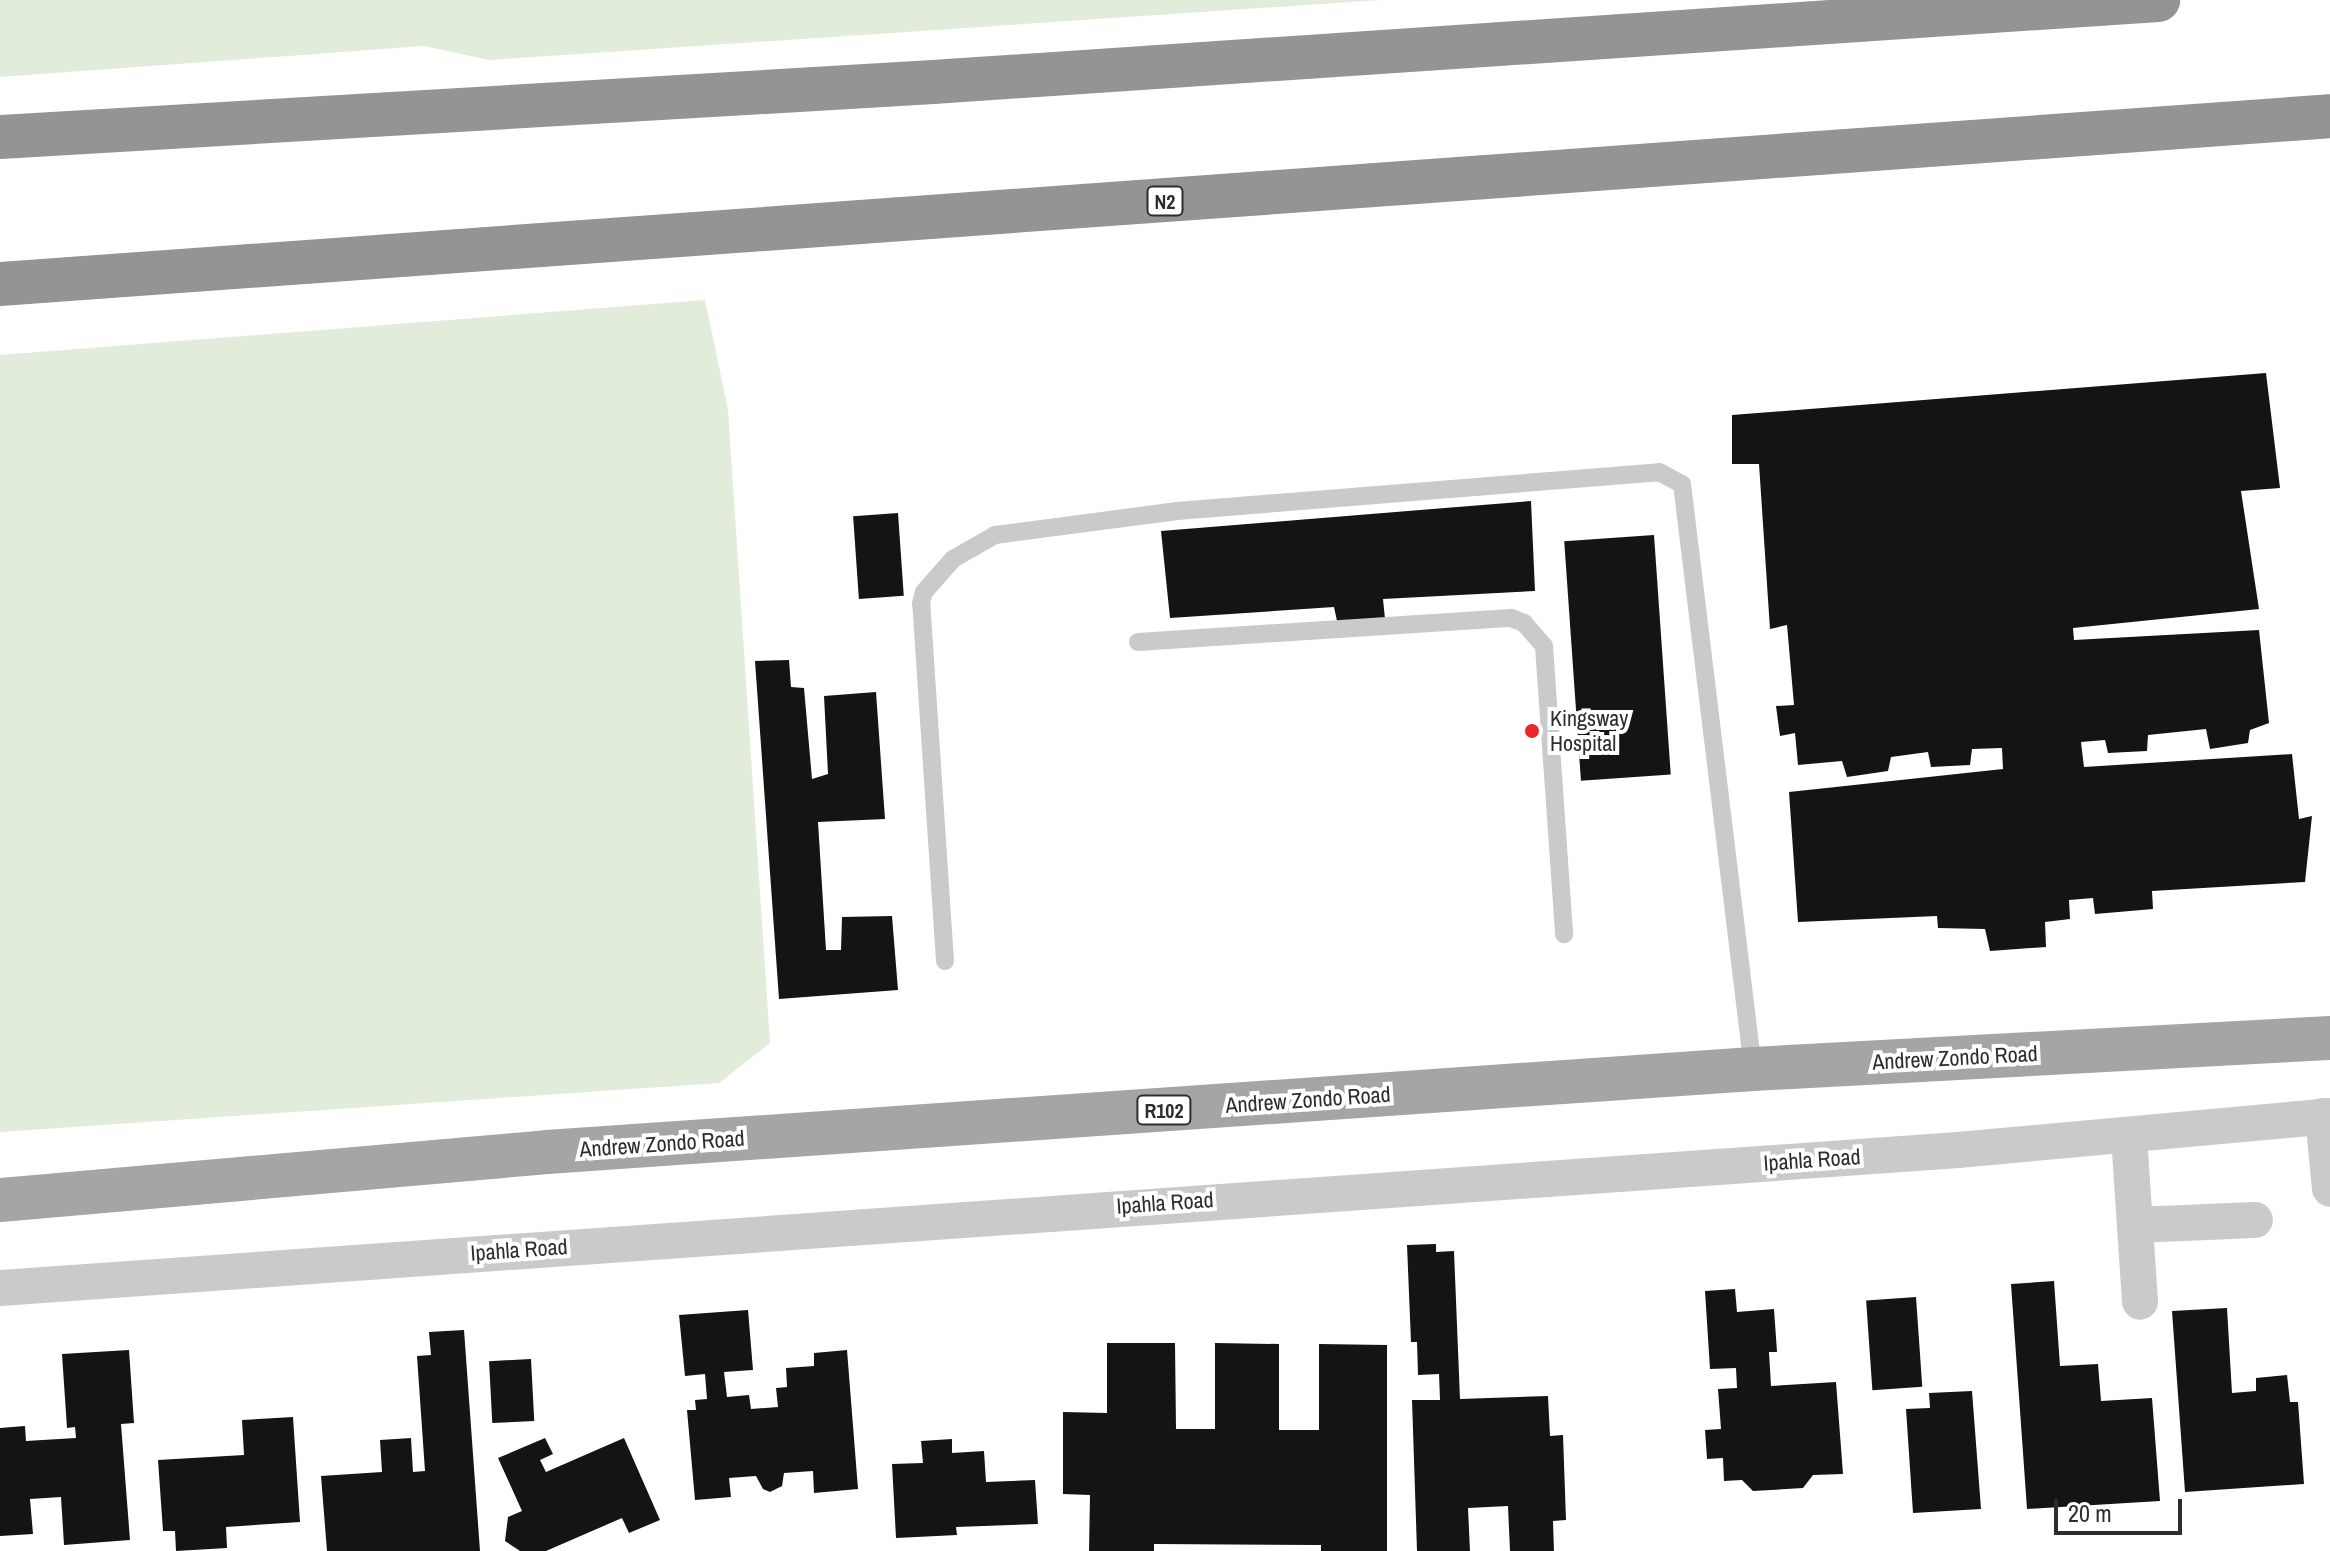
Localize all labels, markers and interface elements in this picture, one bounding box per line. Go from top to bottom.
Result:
road number: N2 [1145,185,1185,217]
place label: Kingsway Hospital [1550,705,1628,756]
marker: Kingsway Hospital [1521,720,1543,742]
street label: Andrew Zondo Road [1872,1040,2038,1076]
street label: Andrew Zondo Road [1225,1081,1391,1119]
road number: R102 [1136,1094,1192,1126]
street label: Andrew Zondo Road [579,1125,745,1163]
street label: Ipahla Road [1763,1143,1861,1177]
street label: Ipahla Road [1116,1186,1214,1220]
street label: Ipahla Road [470,1233,568,1267]
scale bar [2058,1483,2186,1533]
text: 20 m [2068,1497,2112,1529]

